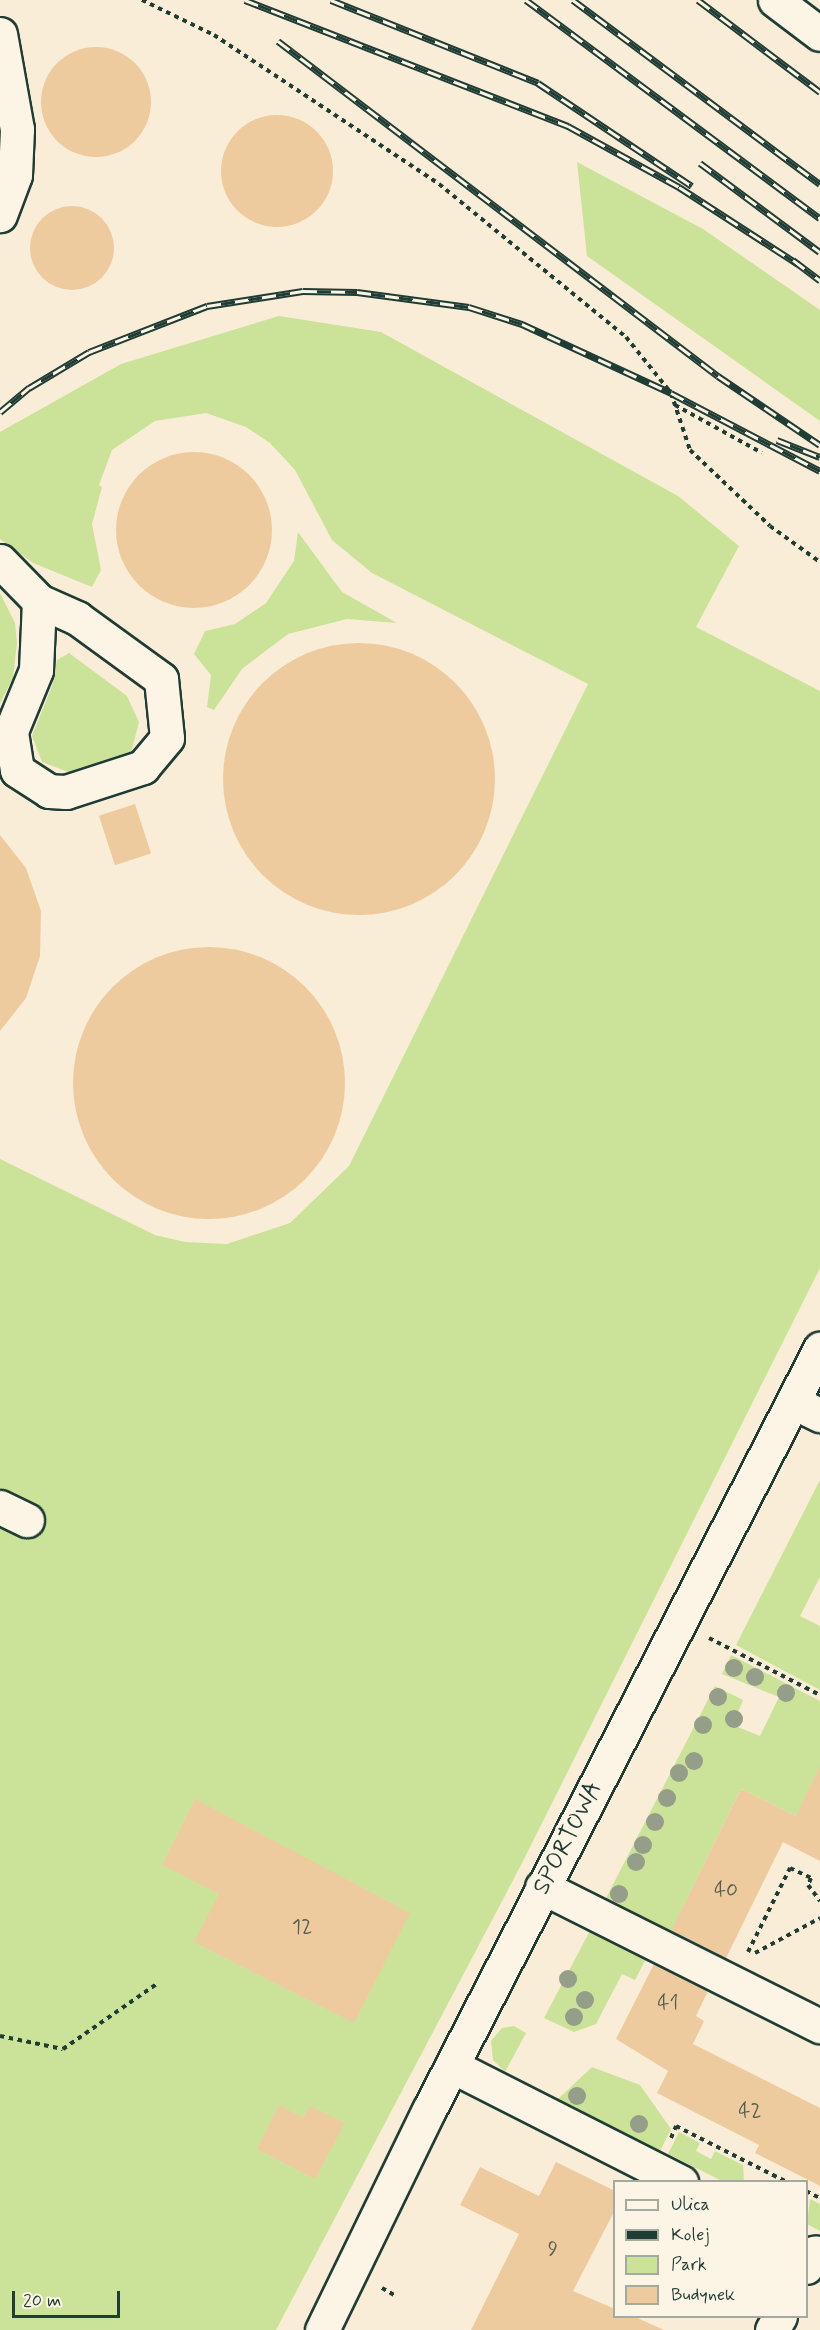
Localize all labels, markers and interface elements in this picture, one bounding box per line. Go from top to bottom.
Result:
street label: SPORTOWA [527,1777,609,1899]
house number: 40 [714,1877,738,1903]
house number: 12 [292,1914,312,1940]
house number: 41 [657,1990,679,2016]
house number: 42 [738,2098,762,2124]
legend [613,2180,808,2318]
text: Ulica [671,2193,710,2217]
text: Kolej [671,2223,709,2247]
house number: 9 [548,2236,558,2262]
text: Park [671,2253,707,2277]
scale bar [15,2279,123,2317]
text: Budynek [671,2283,735,2307]
text: 20 m [23,2289,61,2313]

